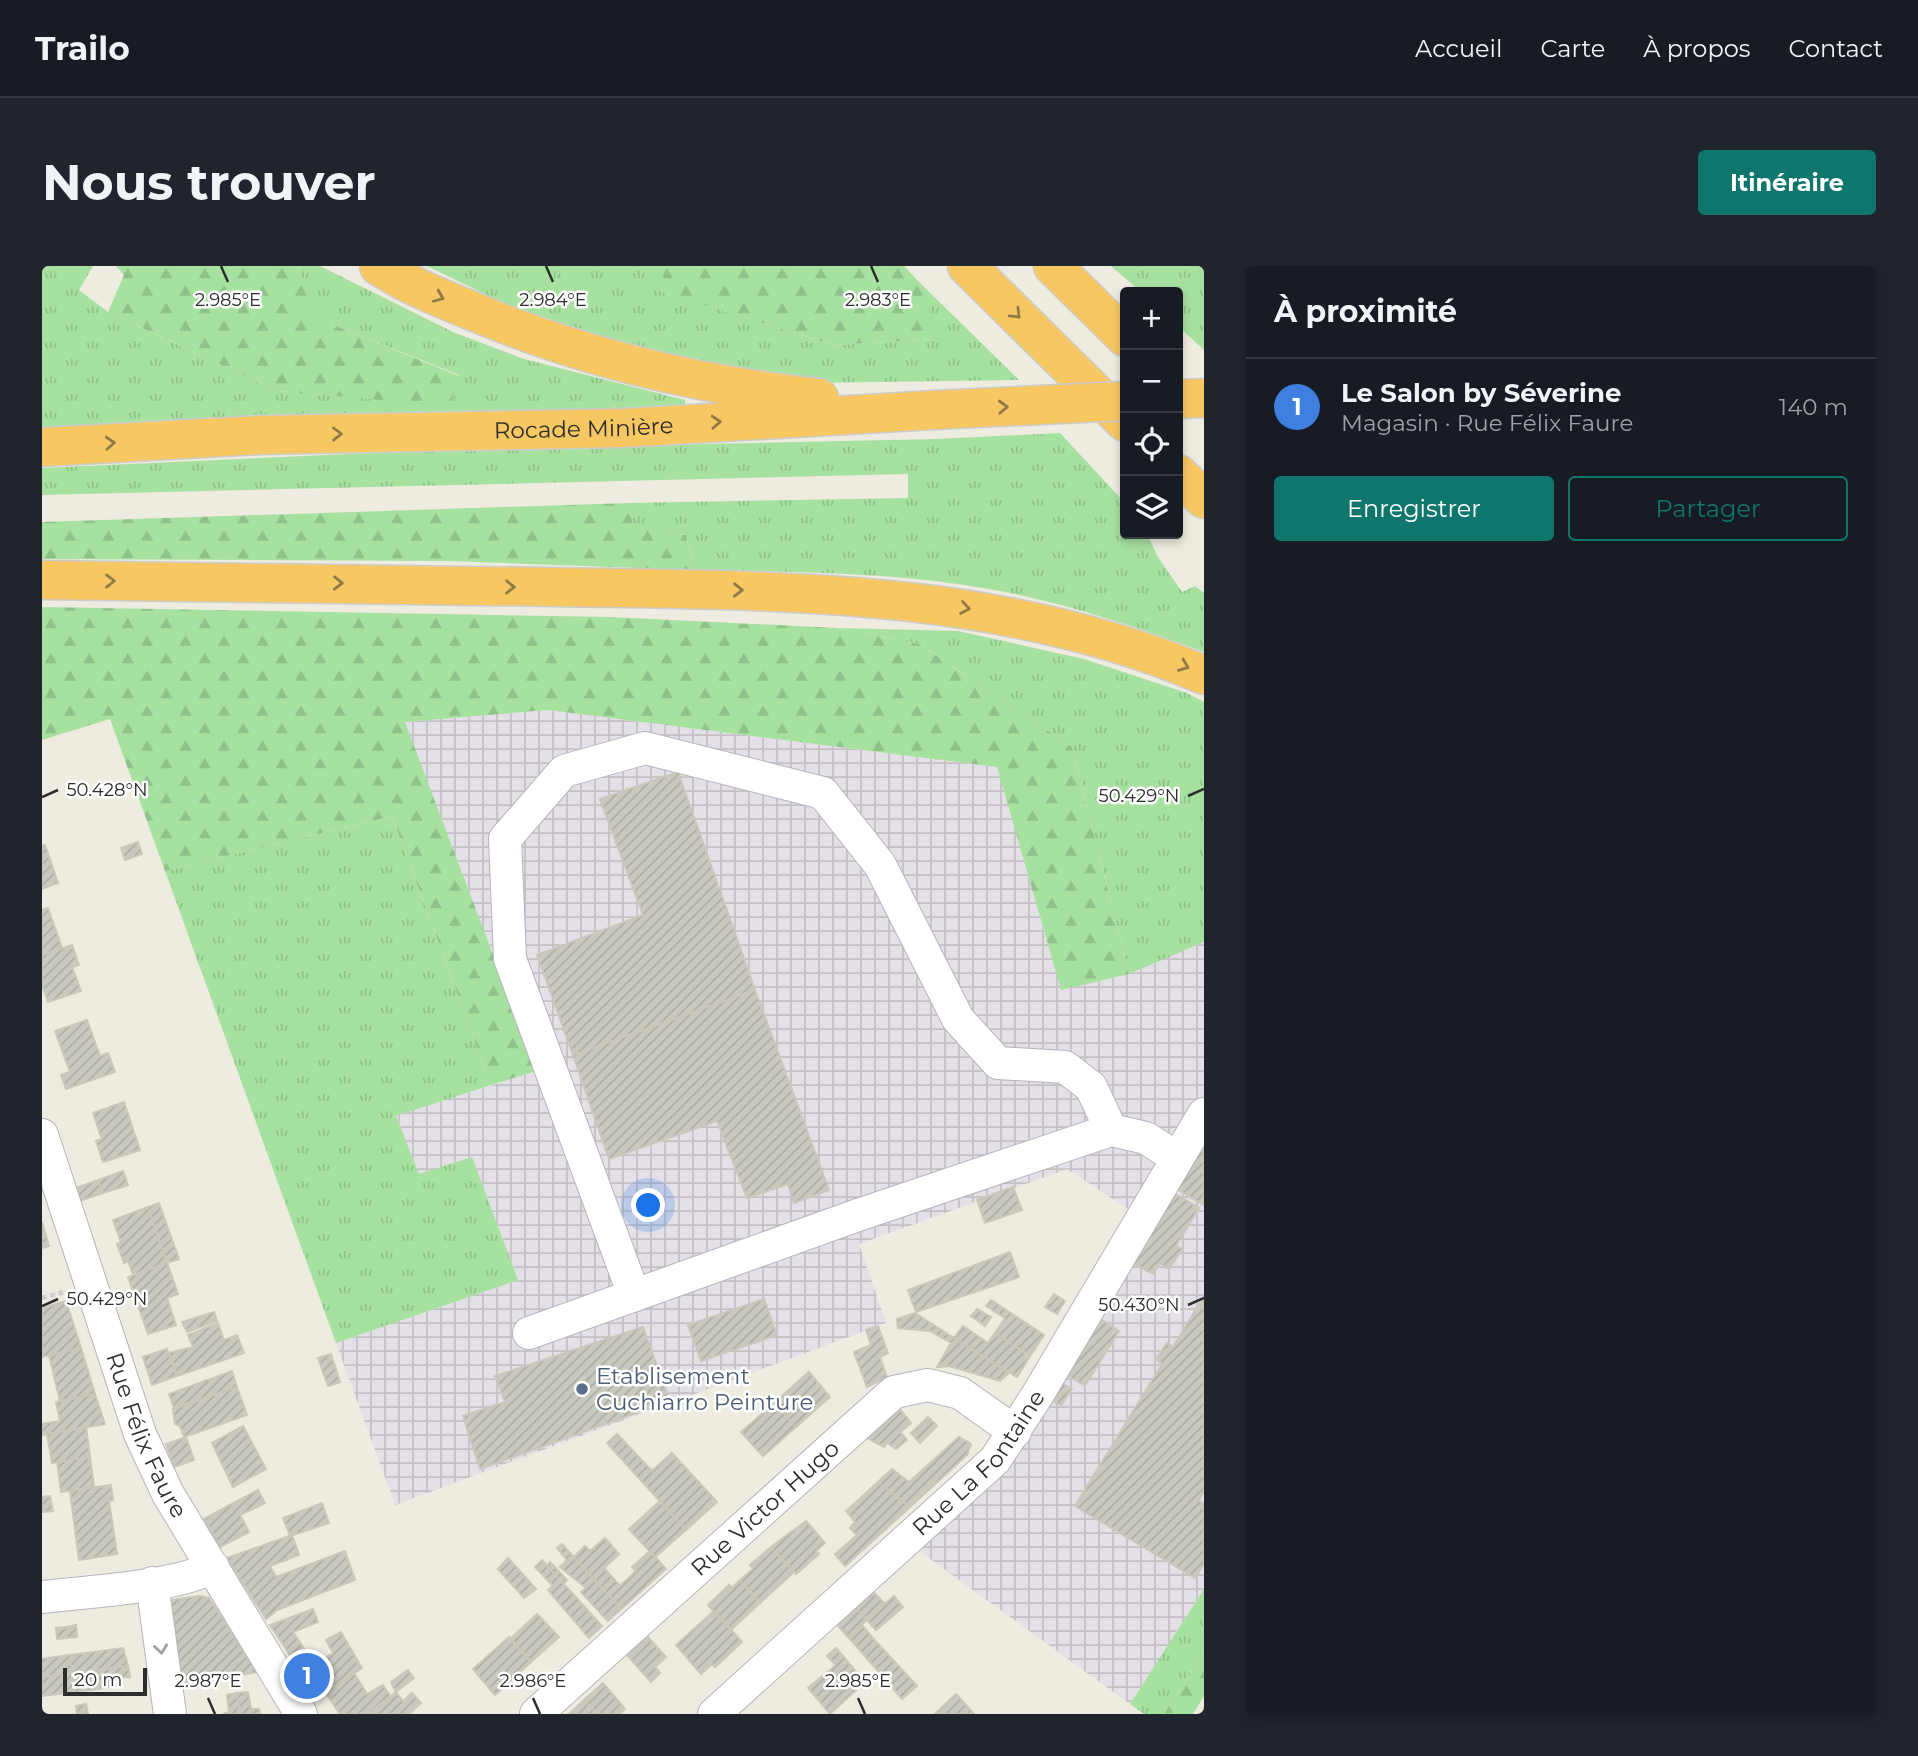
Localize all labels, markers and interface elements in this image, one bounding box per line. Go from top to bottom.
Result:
text: Trailo [35,28,130,68]
text: Accueil [1415,34,1502,63]
text: Carte [1540,34,1605,63]
text: À propos [1643,34,1750,63]
text: Contact [1788,34,1883,63]
button: Itinéraire [1698,150,1876,215]
text: Nous trouver [42,153,376,212]
map controls [1120,287,1183,539]
button: + [1120,287,1183,350]
text: 2.985°E [195,289,261,311]
one-way arrow [433,289,445,303]
text: 2.984°E [519,289,587,311]
text: 2.983°E [845,289,911,311]
text: À proximité [1274,293,1457,330]
one-way arrow [1008,306,1020,318]
button: − [1120,350,1183,413]
text: Le Salon by Séverine [1341,377,1621,409]
text: 1 [1292,393,1302,421]
text: 140 m [1779,393,1848,421]
one-way arrow [997,399,1008,414]
text: Magasin · Rue Félix Faure [1341,409,1633,437]
street label: Rocade Minière [493,411,674,444]
button: locate [1120,413,1183,476]
one-way arrow [710,415,721,430]
one-way arrow [332,426,343,441]
one-way arrow [105,436,116,451]
button: layers [1120,476,1183,539]
button: Enregistrer [1274,476,1554,541]
button: Partager [1568,476,1848,541]
one-way arrow [105,573,116,589]
one-way arrow [333,575,343,591]
one-way arrow [505,579,516,594]
one-way arrow [733,582,744,598]
one-way arrow [959,600,970,615]
one-way arrow [1177,658,1189,672]
text: 50.428°N [66,779,148,801]
text: 50.429°N [1099,785,1179,807]
your location [631,1188,665,1222]
text: 50.429°N [67,1288,147,1310]
text: 50.430°N [1098,1294,1180,1316]
street label: Rue Félix Faure [100,1349,193,1523]
place label: Etablisement Cuchiarro Peinture [596,1362,813,1416]
marker: Etablisement Cuchiarro Peinture [574,1381,590,1397]
street label: Rue La Fontaine [907,1385,1051,1542]
street label: Rue Victor Hugo [685,1434,845,1582]
one-way arrow [153,1643,168,1655]
pin: 1 [284,1650,330,1702]
scale bar [63,1665,147,1697]
text: 20 m [74,1668,122,1691]
text: 2.987°E [175,1670,241,1692]
text: 2.986°E [500,1670,566,1692]
text: 2.985°E [825,1670,891,1692]

